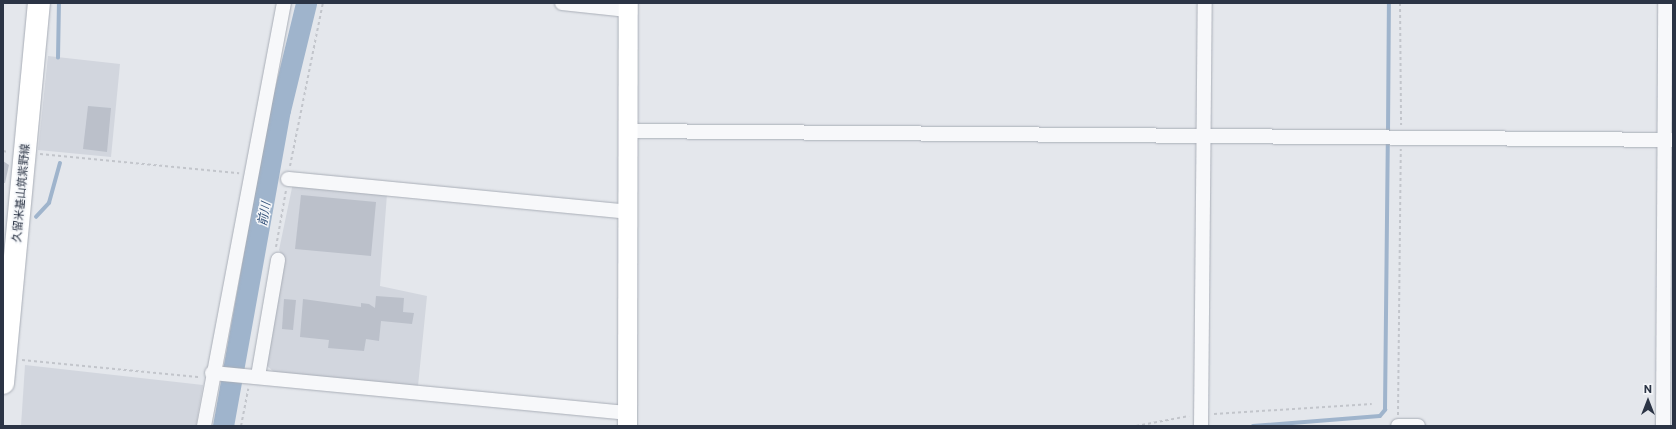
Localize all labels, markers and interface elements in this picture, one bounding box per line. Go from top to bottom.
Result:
street label: 久留米基山筑紫野線 [10,143,32,243]
water label: 前川 [255,201,273,227]
north arrow [1628,381,1668,421]
text: N [1644,382,1652,395]

